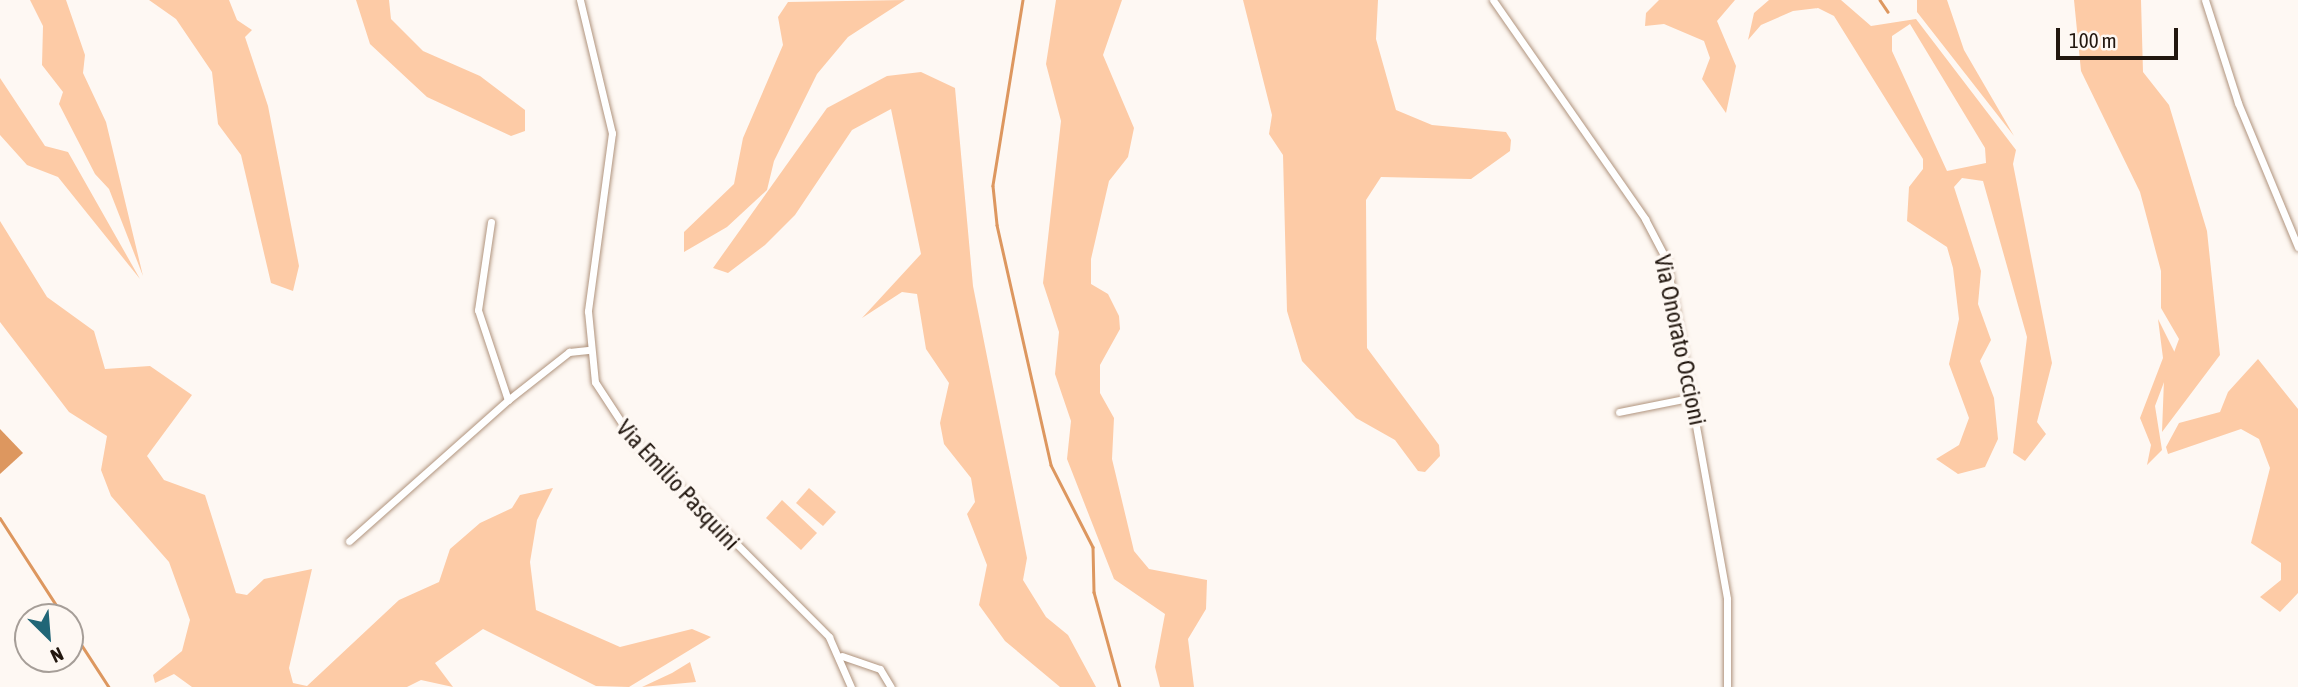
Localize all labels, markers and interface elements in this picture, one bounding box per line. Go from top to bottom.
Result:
scale bar [2060,14,2182,58]
text: 100 m [2069,28,2117,52]
street label: Via Onorato Occioni [1648,252,1712,428]
street label: Via Emilio Pasquini [610,414,746,556]
north arrow [14,603,84,673]
text: N [47,643,67,668]

